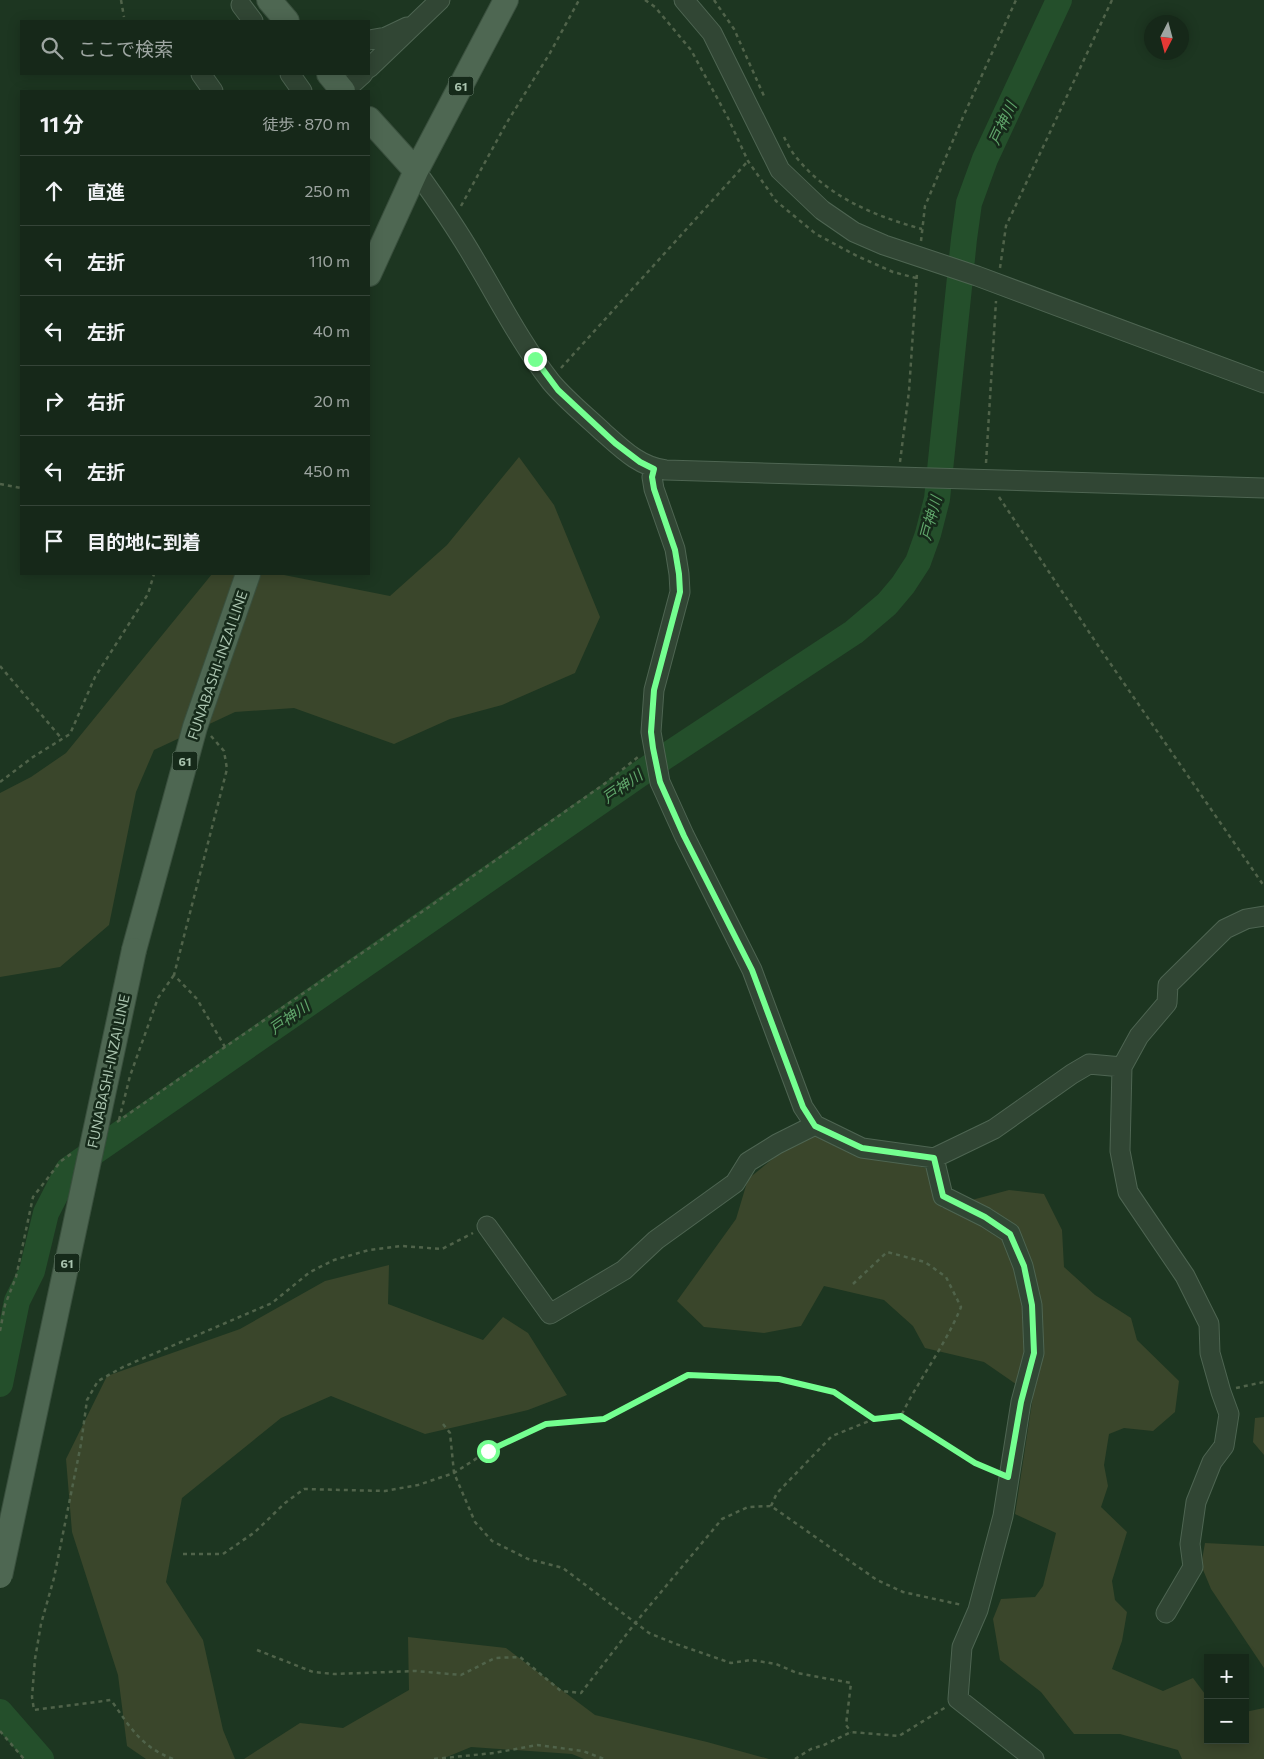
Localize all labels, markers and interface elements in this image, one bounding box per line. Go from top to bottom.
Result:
north arrow [1144,15,1189,60]
search box [20,20,370,75]
icon: search [38,34,66,62]
text: ここで検索 [78,37,173,60]
road number: 61 [448,76,474,95]
water label: 戸神川 [984,97,1021,147]
text: 11 分 [40,111,84,136]
text: 徒歩 · 870 m [263,114,350,133]
icon: ahead [40,177,68,205]
text: 直進 [87,180,125,203]
text: 250 m [304,181,350,200]
icon: left [40,247,68,275]
text: 左折 [87,250,125,273]
text: 110 m [309,251,350,270]
icon: left [40,317,68,345]
text: 左折 [87,320,125,343]
text: 40 m [313,321,350,340]
route end [524,348,547,371]
icon: right [40,387,68,415]
text: 右折 [87,390,125,413]
text: 20 m [314,391,350,410]
icon: left [40,457,68,485]
text: 左折 [87,460,125,483]
text: 450 m [304,461,350,480]
water label: 戸神川 [915,492,945,542]
icon: arrive [40,527,68,555]
text: 目的地に到着 [87,530,201,553]
street label: FUNABASHI-INZAI LINE [183,588,251,742]
road number: 61 [172,751,198,770]
water label: 戸神川 [598,765,647,806]
street label: FUNABASHI-INZAI LINE [83,993,133,1149]
water label: 戸神川 [265,996,314,1037]
road number: 61 [54,1254,80,1272]
route start [477,1440,500,1463]
map controls [1204,1654,1249,1744]
button: + [1204,1654,1249,1699]
button: − [1204,1699,1249,1744]

